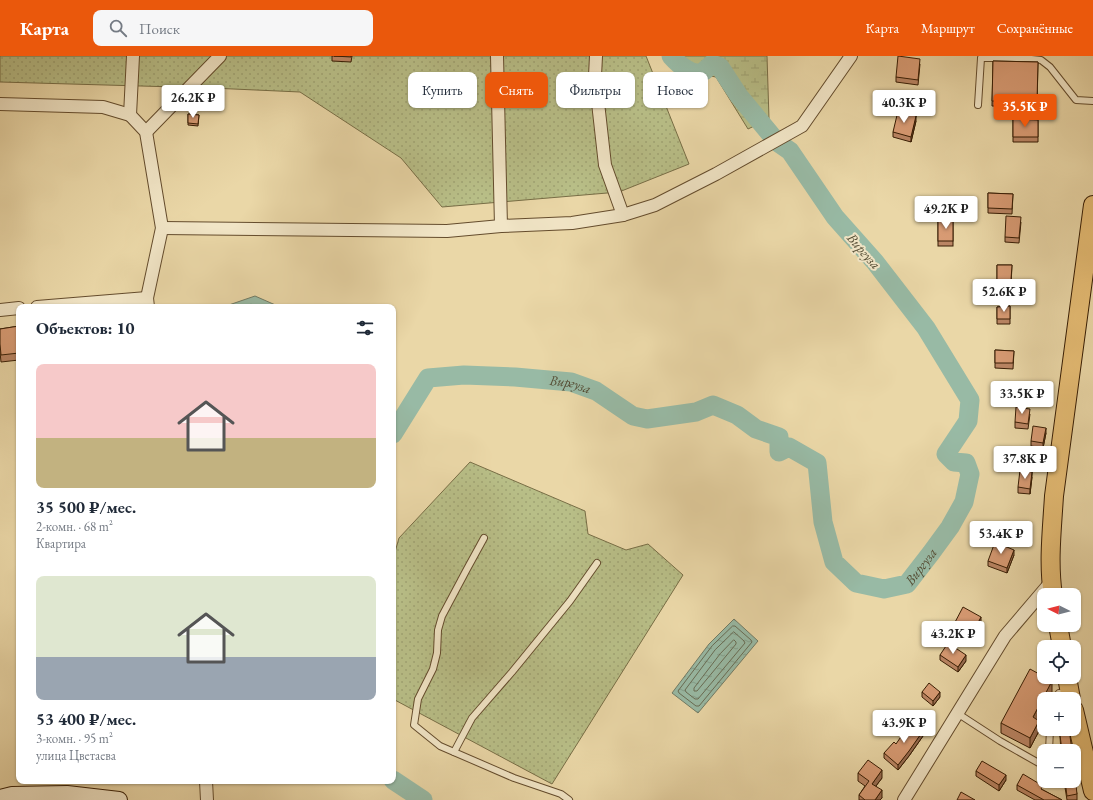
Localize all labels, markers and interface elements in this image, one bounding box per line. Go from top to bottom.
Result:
search box [93,10,373,46]
text: Карта [20,16,69,41]
icon: search [107,17,129,39]
text: Поиск [139,19,180,38]
text: Карта [866,19,899,37]
text: Маршрут [921,19,975,37]
text: Сохранённые [997,19,1073,37]
chip: Купить [408,72,477,108]
chip: Снять [485,72,548,108]
chip: Фильтры [556,72,635,108]
chip: Новое [643,72,708,108]
pin: 26.2K ₽ [156,85,230,119]
text: 26.2K ₽ [171,89,215,106]
pin: 40.3K ₽ [867,90,941,124]
text: 40.3K ₽ [882,94,926,111]
pin: 35.5K ₽ [988,94,1062,128]
text: 35.5K ₽ [1003,98,1047,115]
pin: 49.2K ₽ [909,196,983,230]
text: 49.2K ₽ [924,200,968,217]
water label: Виргуза [843,228,885,273]
pin: 52.6K ₽ [967,279,1041,313]
text: 52.6K ₽ [982,283,1026,300]
text: Объектов: 10 [36,317,135,339]
icon: filters [354,317,376,339]
water label: Виргуза [548,371,594,398]
pin: 33.5K ₽ [985,381,1059,415]
text: 33.5K ₽ [1000,385,1044,402]
icon: home [170,390,242,462]
pin: 37.8K ₽ [988,446,1062,480]
text: 37.8K ₽ [1003,450,1047,467]
text: 35 500 ₽/мес. [36,496,136,518]
text: 2-комн. · 68 m² [36,518,113,535]
pin: 53.4K ₽ [964,521,1038,555]
text: 53.4K ₽ [979,525,1023,542]
text: Квартира [36,535,86,552]
water label: Виргуза [900,544,941,589]
north arrow [1037,588,1081,632]
map controls [1037,588,1081,788]
icon: home [170,602,242,674]
pin: 43.2K ₽ [916,621,990,655]
text: 43.2K ₽ [931,625,975,642]
button: locate [1037,640,1081,684]
button: + [1037,692,1081,736]
text: 53 400 ₽/мес. [36,708,136,730]
pin: 43.9K ₽ [867,710,941,744]
text: 43.9K ₽ [882,714,926,731]
text: 3-комн. · 95 m² [36,730,113,747]
button: − [1037,744,1081,788]
text: улица Цветаева [36,747,116,764]

